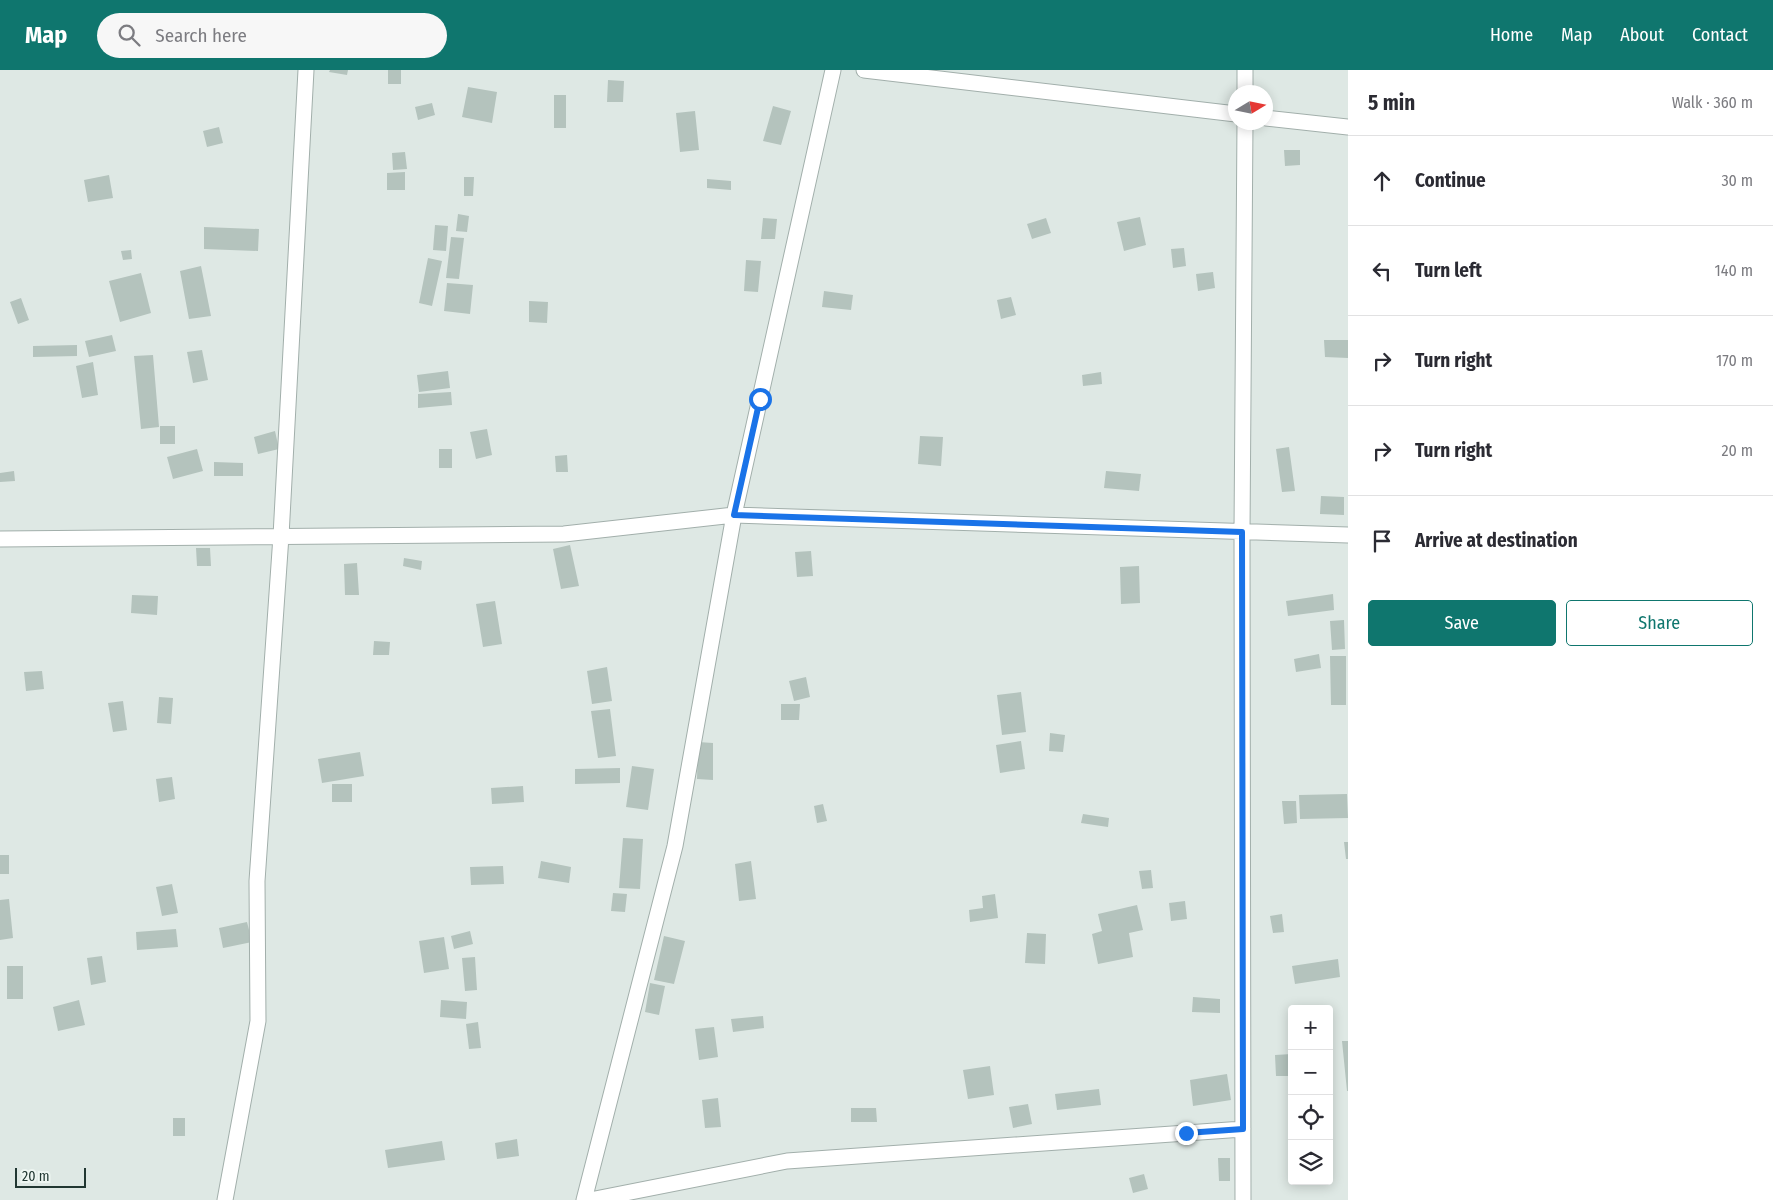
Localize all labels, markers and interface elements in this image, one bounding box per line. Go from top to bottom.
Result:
search box [97,13,447,58]
text: Map [25,21,67,49]
icon: search [115,21,143,49]
text: Search here [155,24,247,47]
text: Home [1490,24,1533,46]
text: Map [1561,24,1592,46]
text: About [1620,24,1664,46]
text: Contact [1692,24,1748,46]
north arrow [1228,85,1273,130]
text: 5 min [1368,90,1415,116]
text: Walk · 360 m [1672,93,1753,112]
icon: ahead [1368,167,1396,195]
text: Continue [1415,169,1486,192]
text: 30 m [1721,171,1753,190]
icon: left [1368,257,1396,285]
text: Turn left [1415,259,1482,282]
text: 140 m [1715,261,1753,280]
icon: right [1368,347,1396,375]
text: Turn right [1415,349,1492,372]
text: 170 m [1716,351,1753,370]
route start [749,388,772,411]
icon: right [1368,437,1396,465]
text: Turn right [1415,439,1492,462]
text: 20 m [1722,441,1753,460]
icon: arrive [1368,527,1396,555]
text: Arrive at destination [1415,529,1578,552]
button: Save [1368,600,1556,646]
button: Share [1566,600,1753,646]
map controls [1288,1005,1333,1185]
button: + [1288,1005,1333,1050]
button: − [1288,1050,1333,1095]
button: locate [1288,1095,1333,1140]
route end [1175,1122,1198,1145]
button: layers [1288,1140,1333,1185]
scale bar [15,1165,86,1188]
text: 20 m [22,1168,50,1185]

